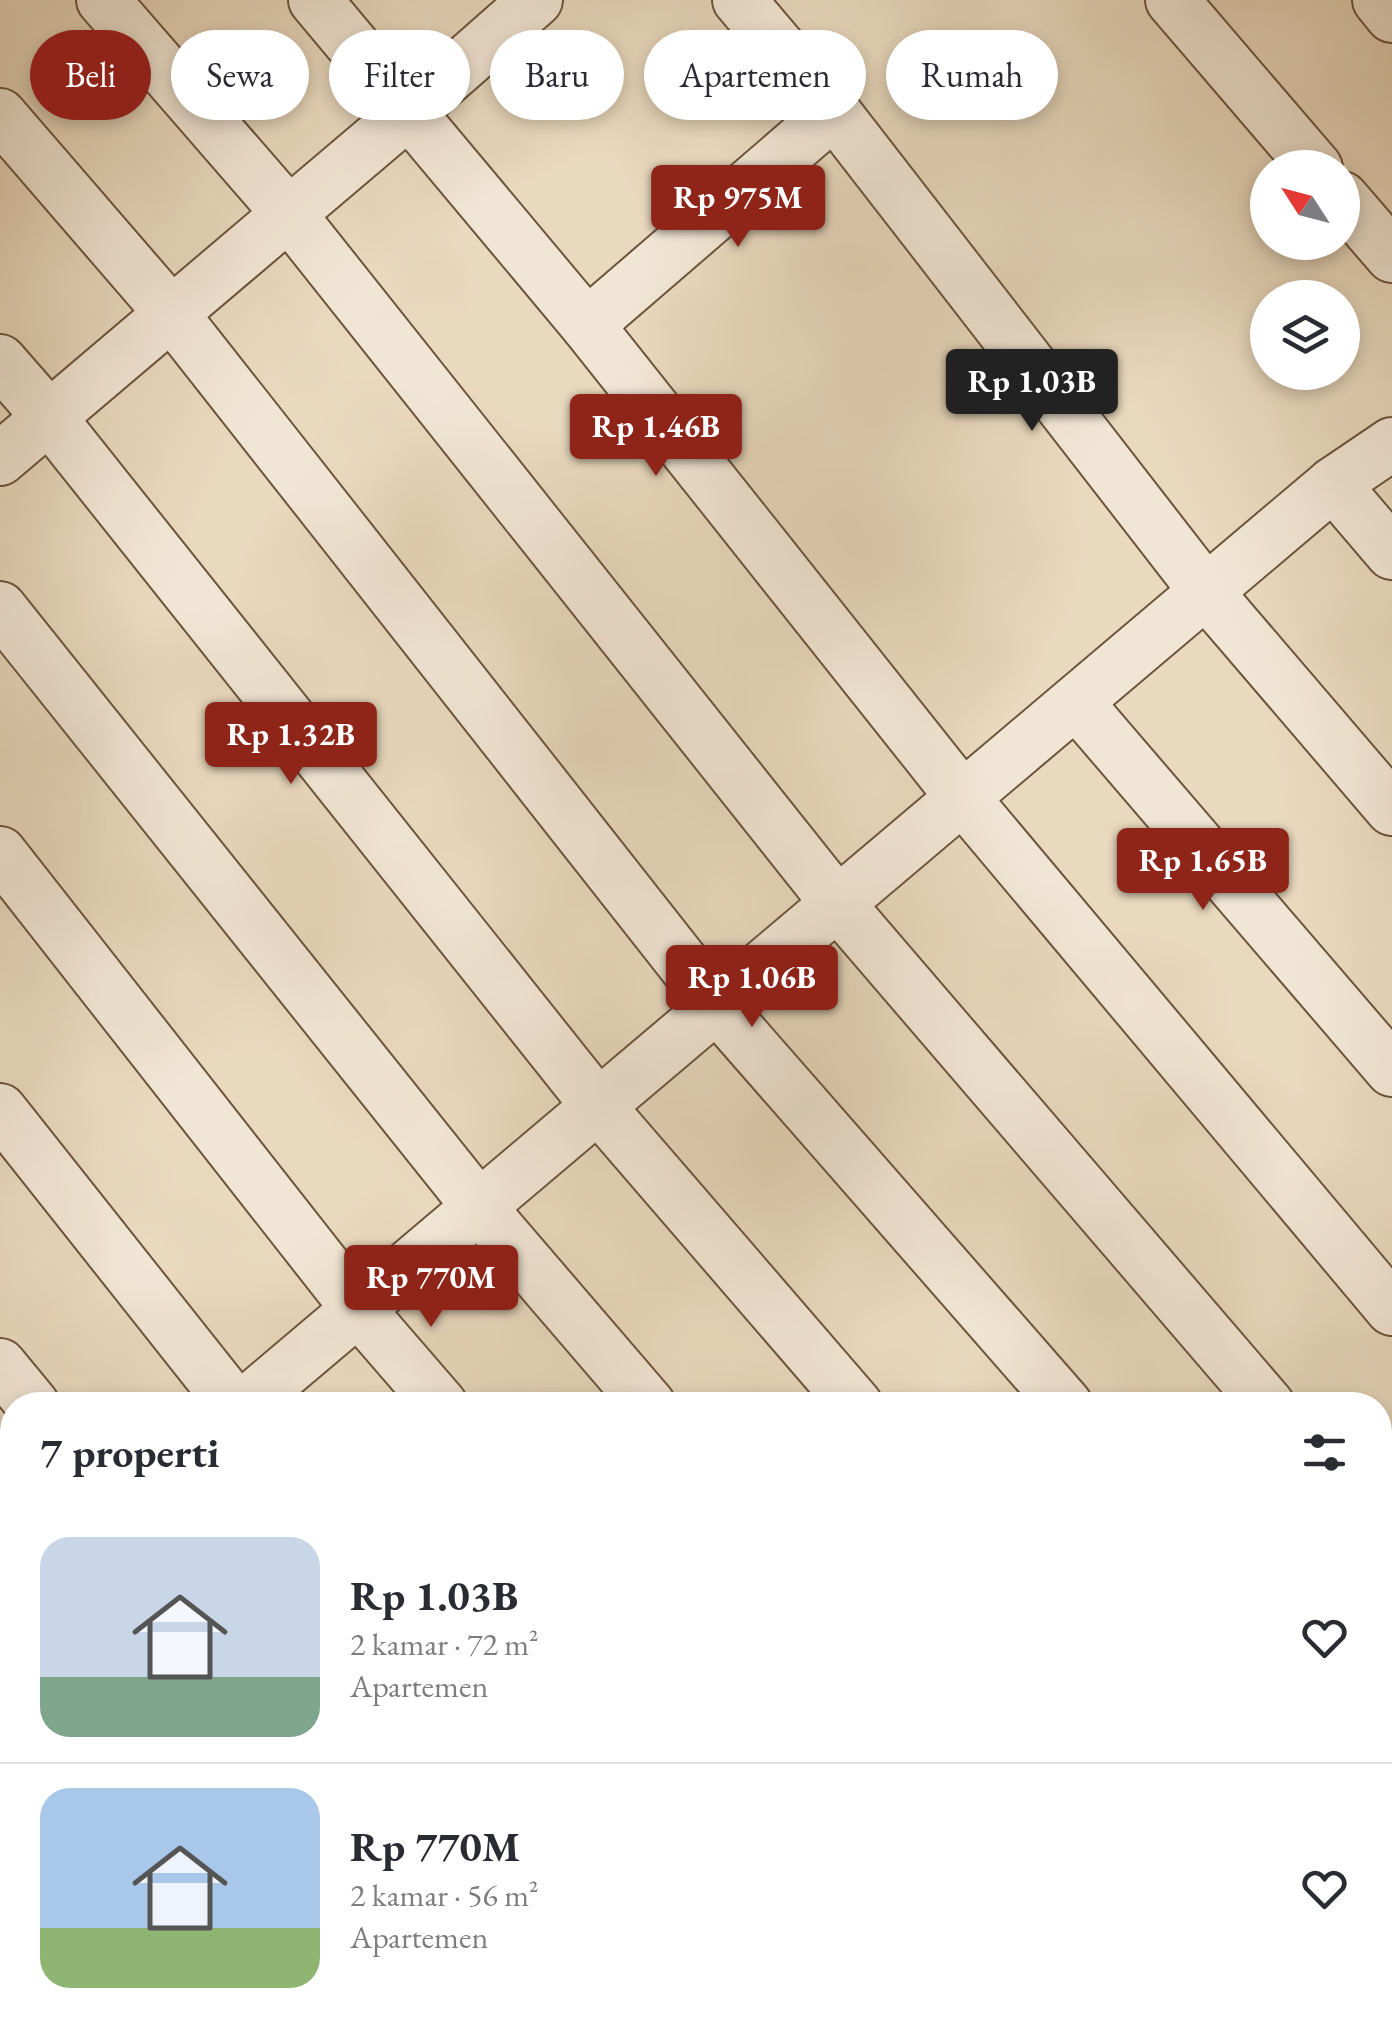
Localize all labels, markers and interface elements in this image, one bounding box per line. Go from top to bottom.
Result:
chip: Beli [30,30,151,120]
chip: Sewa [171,30,309,120]
chip: Filter [329,30,470,120]
chip: Baru [490,30,624,120]
chip: Apartemen [644,30,866,120]
chip: Rumah [886,30,1058,120]
north arrow [1250,150,1360,260]
map controls [1250,150,1360,390]
pin: Rp 975M [646,165,830,250]
text: Rp 975M [673,176,803,218]
button: layers [1250,280,1360,390]
pin: Rp 1.03B [929,349,1135,434]
text: Rp 1.03B [968,360,1096,402]
pin: Rp 1.46B [553,394,759,479]
text: Rp 1.46B [592,405,720,447]
pin: Rp 1.32B [188,702,394,787]
text: Rp 1.32B [227,713,355,755]
pin: Rp 1.65B [1100,828,1306,913]
text: Rp 1.65B [1139,839,1267,881]
pin: Rp 1.06B [649,945,855,1030]
text: Rp 1.06B [688,956,816,998]
pin: Rp 770M [339,1245,523,1330]
text: Rp 770M [366,1256,496,1298]
text: 7 properti [40,1425,220,1480]
icon: filters [1297,1425,1352,1480]
text: Rp 1.03B [350,1568,518,1623]
icon: home [120,1577,240,1697]
icon: heart [1297,1610,1352,1665]
text: 2 kamar · 72 m² [350,1623,539,1665]
text: Apartemen [350,1665,488,1707]
text: Rp 770M [350,1819,520,1874]
icon: home [120,1828,240,1948]
icon: heart [1297,1861,1352,1916]
text: 2 kamar · 56 m² [350,1874,539,1916]
text: Apartemen [350,1916,488,1958]

